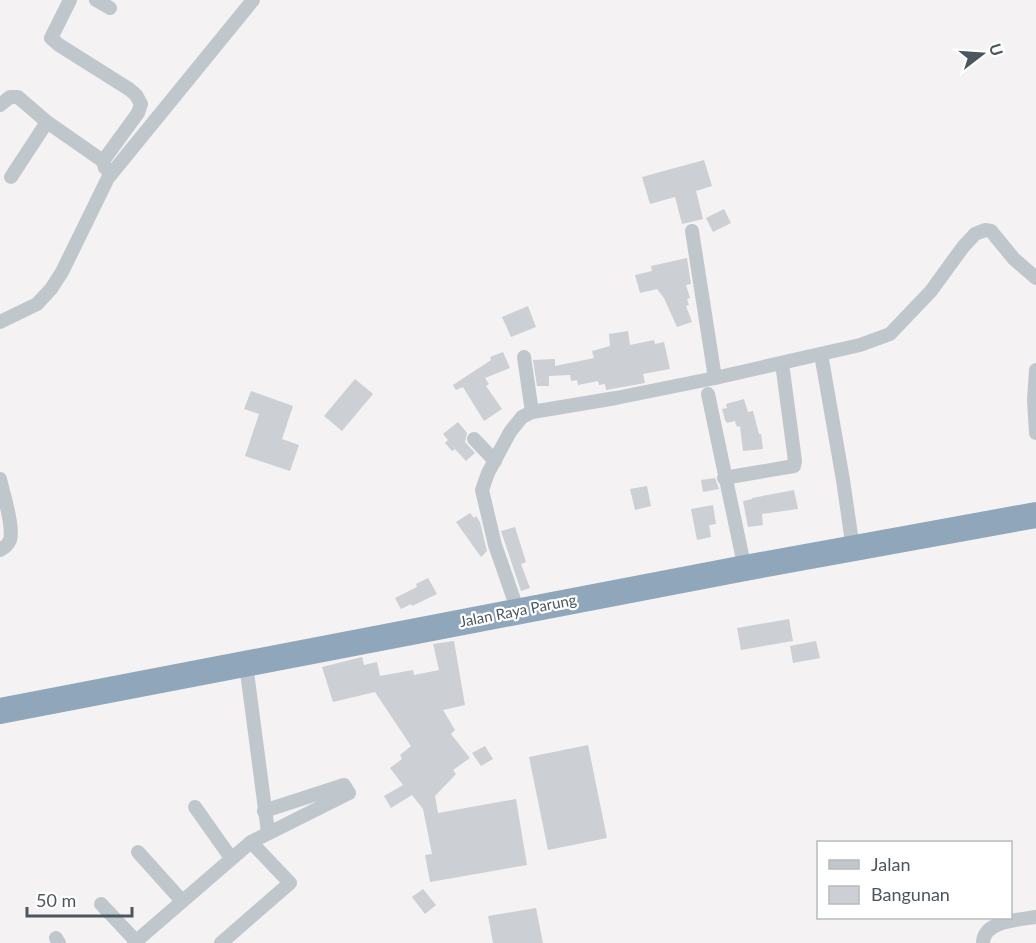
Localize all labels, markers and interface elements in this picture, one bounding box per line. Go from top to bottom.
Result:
north arrow [952,24,1012,84]
text: U [986,41,1008,58]
street label: Jalan Raya Parung [458,590,578,630]
legend [817,841,1012,919]
text: Jalan [871,853,910,875]
scale bar [27,880,132,918]
text: Bangunan [871,883,950,905]
text: 50 m [36,889,76,911]

